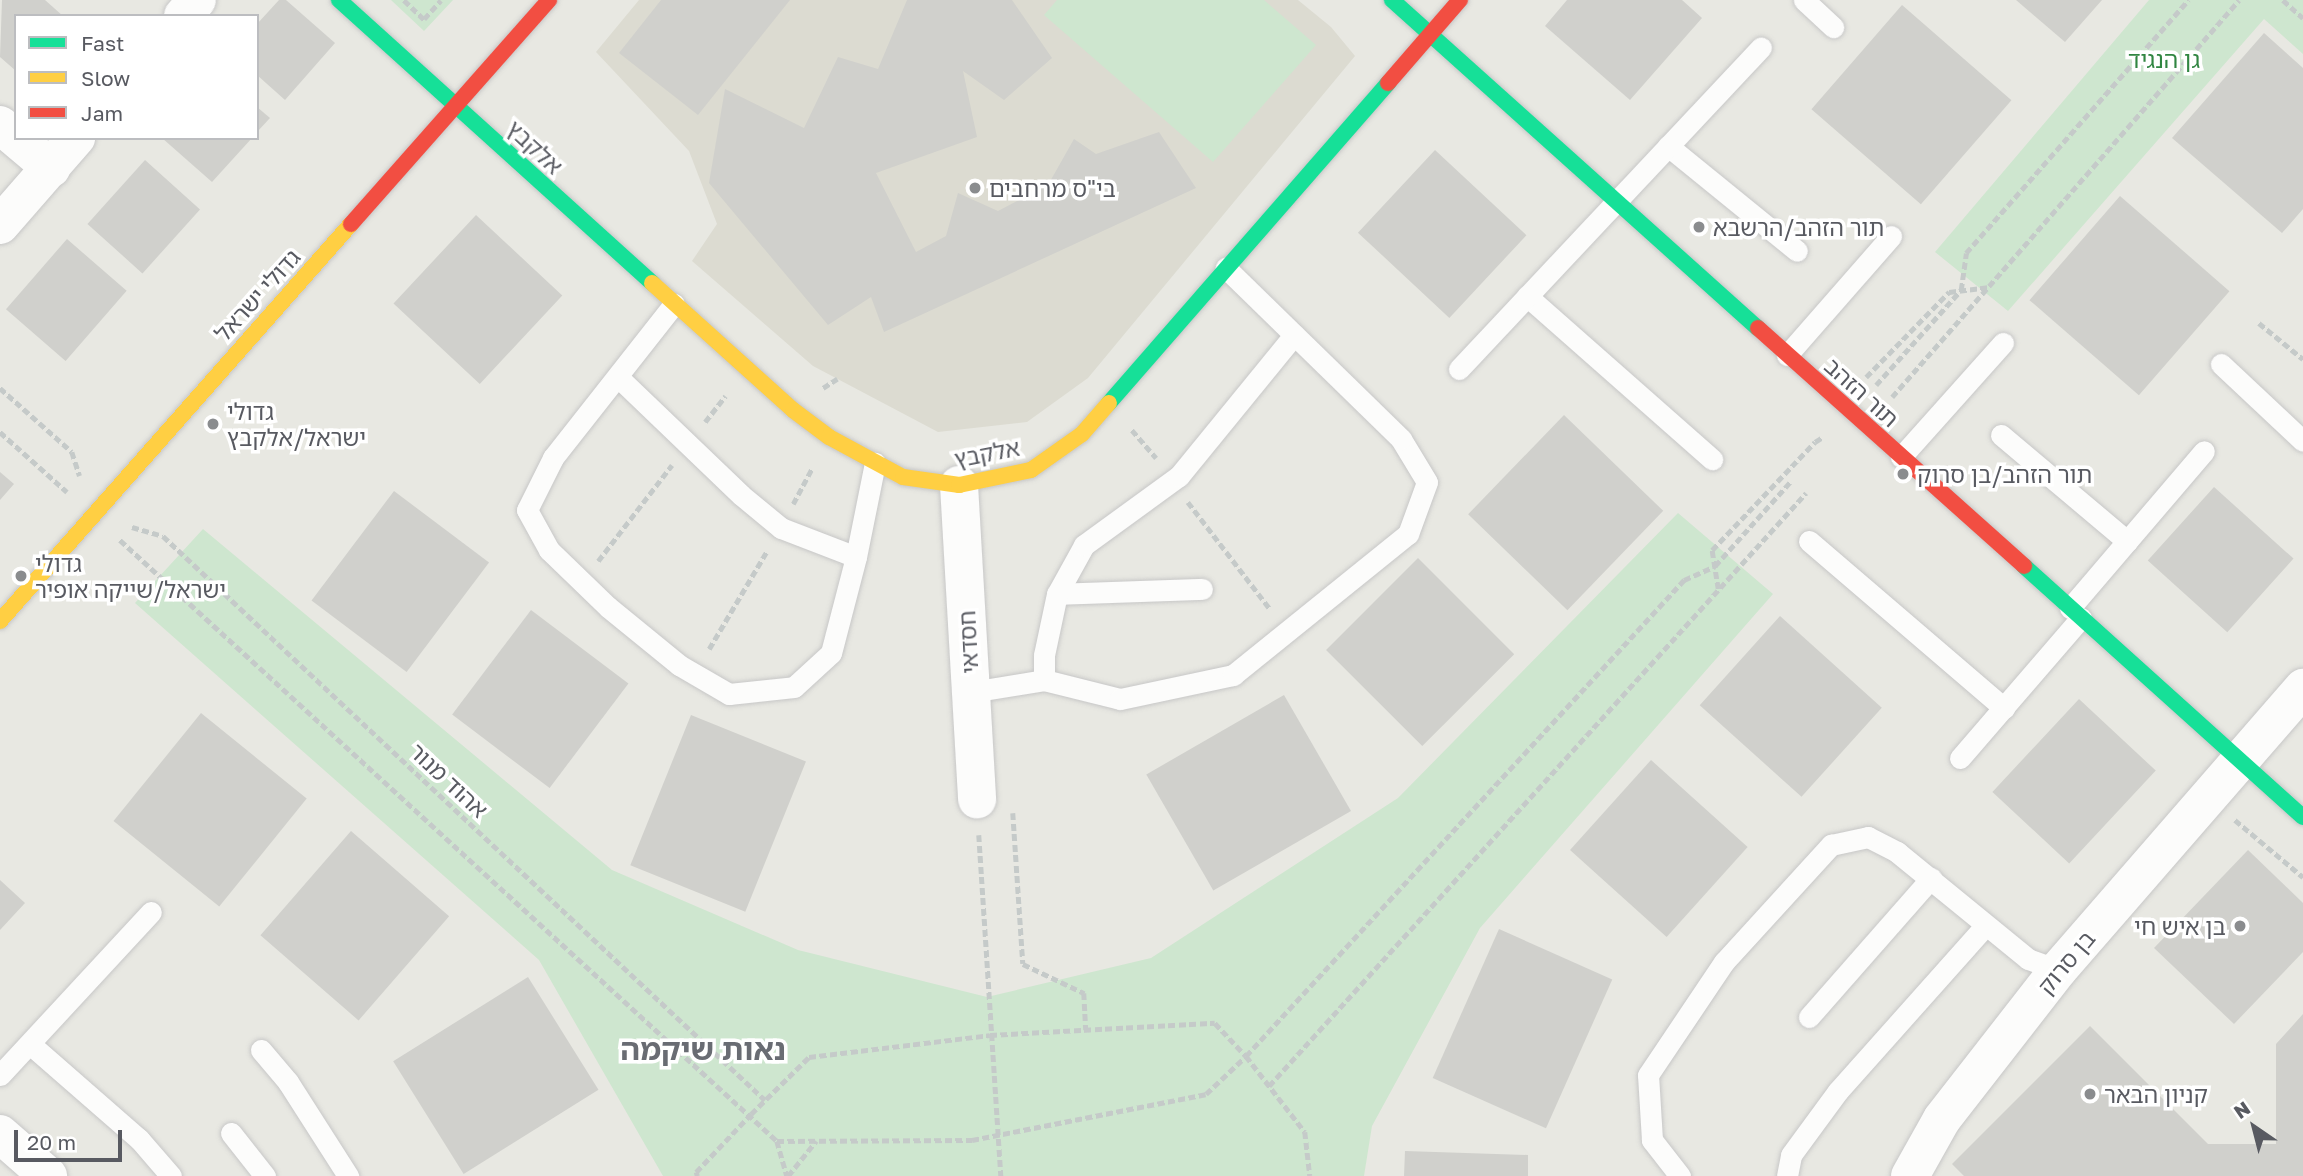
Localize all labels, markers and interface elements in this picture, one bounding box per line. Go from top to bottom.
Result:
legend [14,14,259,140]
text: Fast [81,30,124,56]
park label: גן הנגיד [2128,45,2200,73]
text: Slow [81,65,130,91]
text: Jam [81,100,123,126]
street label: אלקבץ [501,114,569,180]
place label: בי"ס מרחבים [989,174,1116,202]
marker: בי"ס מרחבים [967,180,983,196]
place label: תור הזהב/הרשבא [1713,213,1884,241]
marker: תור הזהב/הרשבא [1691,219,1707,235]
street label: גדולי ישראל [208,243,306,347]
street label: תור הזהב [1819,352,1905,432]
place label: גדולי ישראל/אלקבץ [227,397,366,451]
marker: גדולי ישראל/אלקבץ [205,416,221,432]
street label: אלקבץ [952,433,1022,473]
place label: תור הזהב/בן סרוק [1917,460,2092,488]
marker: תור הזהב/בן סרוק [1895,466,1911,482]
place label: גדולי ישראל/שייקה אופיר [35,549,226,603]
marker: גדולי ישראל/שייקה אופיר [13,568,29,584]
street label: חסדאי [953,610,983,674]
street label: אהוד מנור [404,737,494,823]
place label: בן איש חי [2134,912,2226,940]
marker: בן איש חי [2232,918,2248,934]
street label: בן סרוק [2032,925,2100,999]
district label: נאות שיקמה [620,1031,786,1067]
place label: קניון הבאר [2104,1080,2208,1108]
marker: קניון הבאר [2082,1086,2098,1102]
north arrow [2219,1092,2289,1162]
text: N [2229,1096,2254,1123]
scale bar [18,1116,126,1160]
text: 20 m [27,1129,76,1155]

